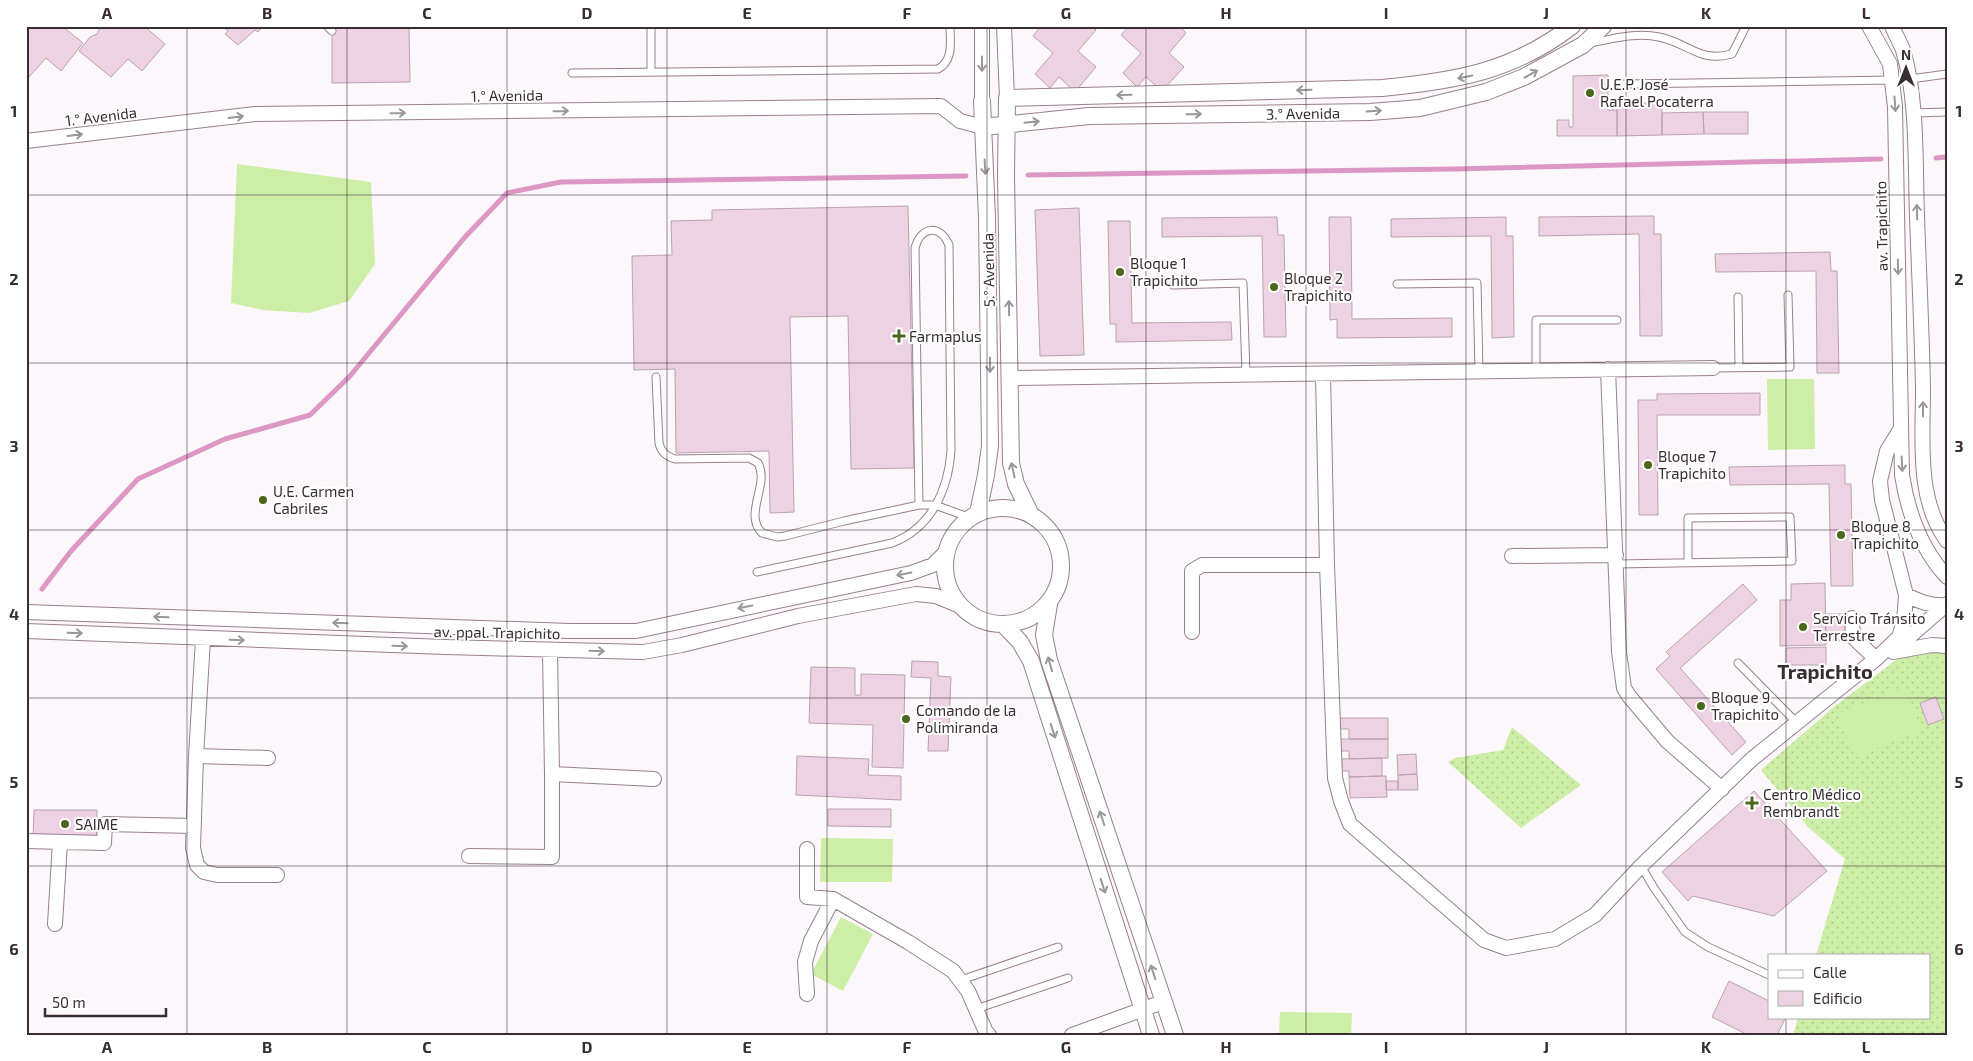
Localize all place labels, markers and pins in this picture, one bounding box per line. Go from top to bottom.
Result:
place label: U.E.P. José Rafael Pocaterra [1600,75,1714,110]
marker: U.E.P. José Rafael Pocaterra [1584,87,1596,99]
place label: Bloque 1 Trapichito [1130,254,1198,289]
marker: Bloque 1 Trapichito [1114,266,1126,278]
place label: Bloque 2 Trapichito [1284,269,1352,304]
marker: Bloque 2 Trapichito [1268,281,1280,293]
place label: Farmaplus [909,327,982,345]
marker: Farmaplus [893,330,905,342]
place label: Bloque 7 Trapichito [1658,447,1726,482]
marker: Bloque 7 Trapichito [1642,459,1654,471]
place label: U.E. Carmen Cabriles [273,482,354,517]
marker: U.E. Carmen Cabriles [257,494,269,506]
place label: Bloque 8 Trapichito [1851,517,1919,552]
marker: Bloque 8 Trapichito [1835,529,1847,541]
place label: Servicio Tránsito Terrestre [1813,609,1926,644]
marker: Servicio Tránsito Terrestre [1797,621,1809,633]
place label: Bloque 9 Trapichito [1711,688,1779,723]
marker: Bloque 9 Trapichito [1695,700,1707,712]
place label: Comando de la Polimiranda [916,701,1016,736]
marker: Comando de la Polimiranda [900,713,912,725]
place label: Centro Médico Rembrandt [1763,785,1861,820]
marker: Centro Médico Rembrandt [1745,796,1759,810]
place label: SAIME [75,815,118,833]
marker: SAIME [59,818,71,830]

